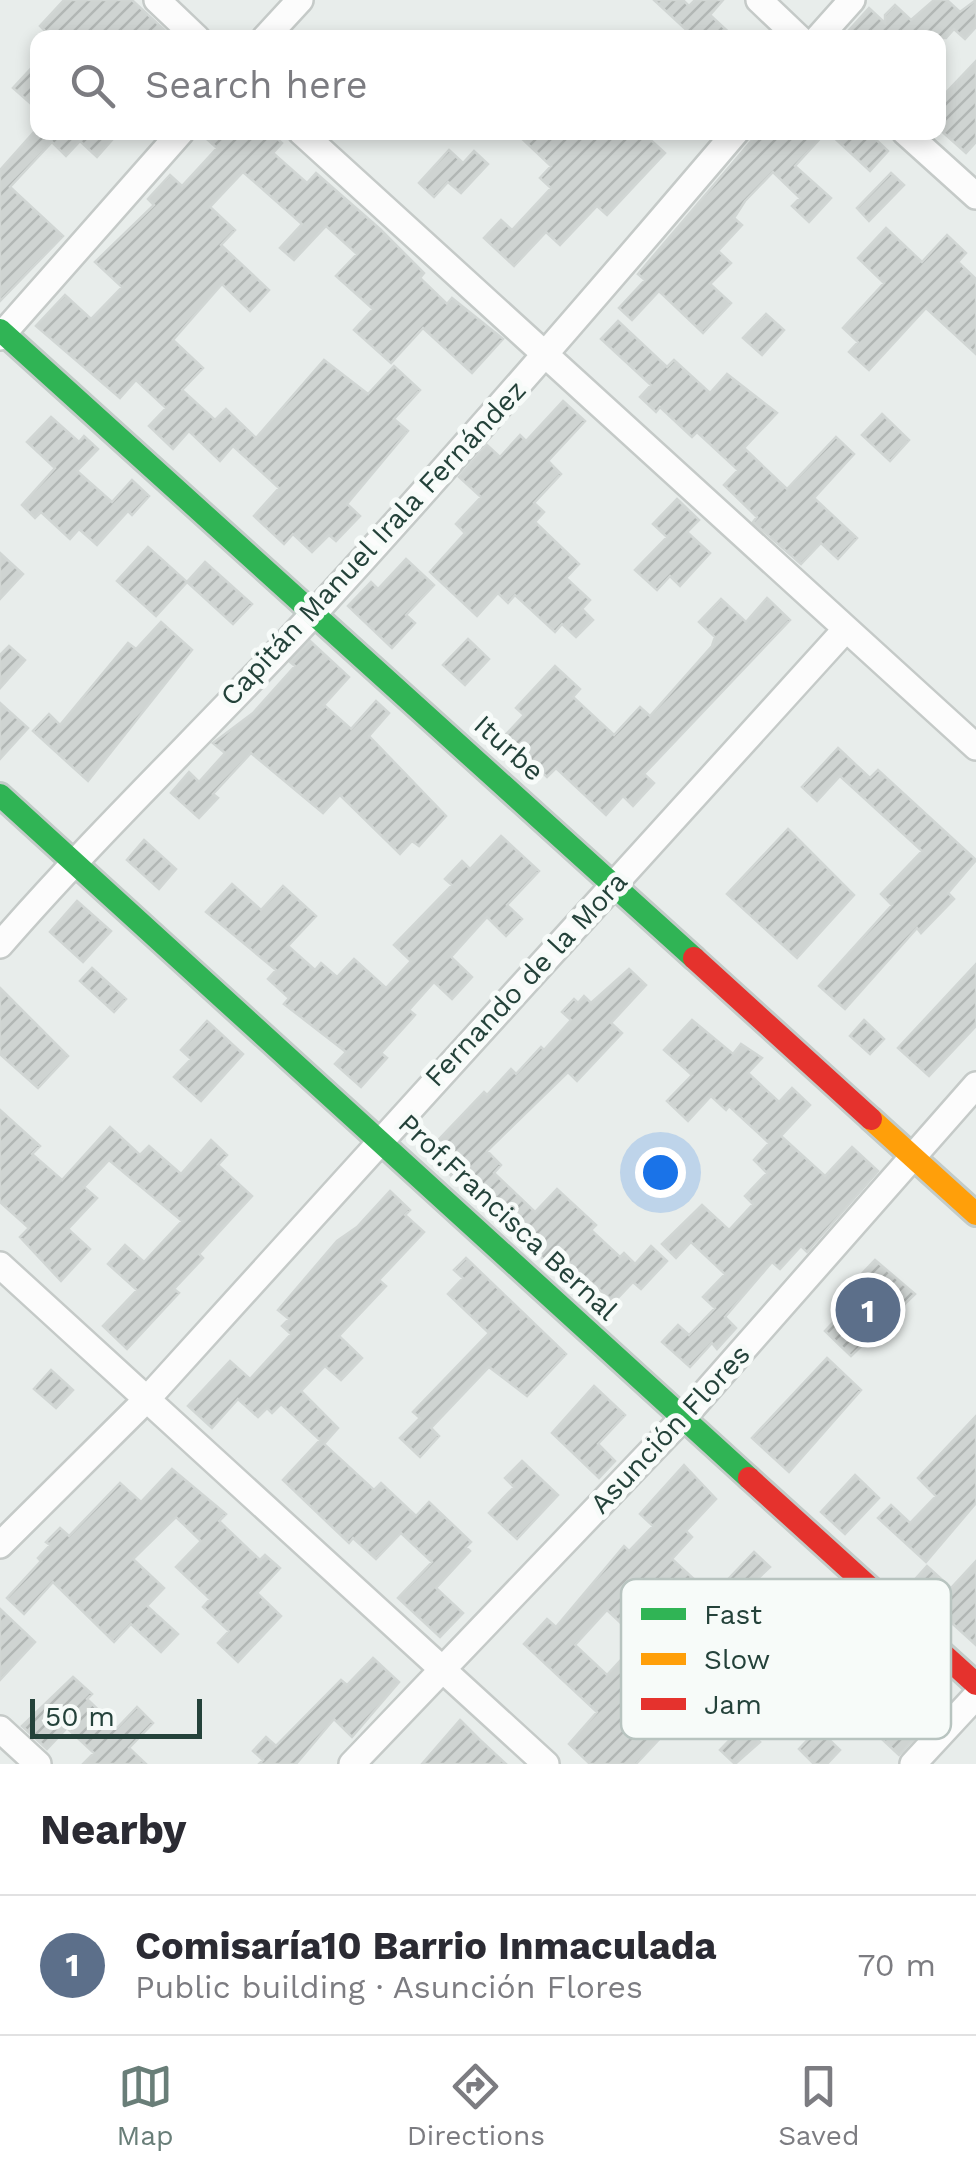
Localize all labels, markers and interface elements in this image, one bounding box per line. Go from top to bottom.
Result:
search box [30,30,946,140]
icon: search [65,58,120,113]
text: Search here [145,63,368,107]
street label: Capitán Manuel Irala Fernández [213,374,533,712]
street label: Iturbe [467,708,551,788]
street label: Fernando de la Mora [418,865,634,1093]
street label: Prof.Francisca Bernal [392,1107,625,1327]
your location [635,1147,686,1198]
pin: 1 [836,1272,900,1348]
street label: Asunción Flores [583,1338,757,1520]
legend [621,1579,951,1739]
text: Fast [704,1598,762,1631]
text: Slow [704,1643,770,1676]
text: Jam [704,1688,762,1721]
scale bar [30,1694,202,1738]
text: 50 m [45,1700,115,1733]
text: Nearby [40,1805,187,1854]
text: Comisaría10 Barrio Inmaculada [135,1924,717,1968]
text: 1 [66,1946,79,1984]
text: 70 m [857,1946,936,1984]
text: Public building · Asunción Flores [135,1968,643,2006]
tab: Map [117,2059,174,2152]
tab: Directions [407,2059,545,2152]
tab: Saved [778,2059,859,2152]

